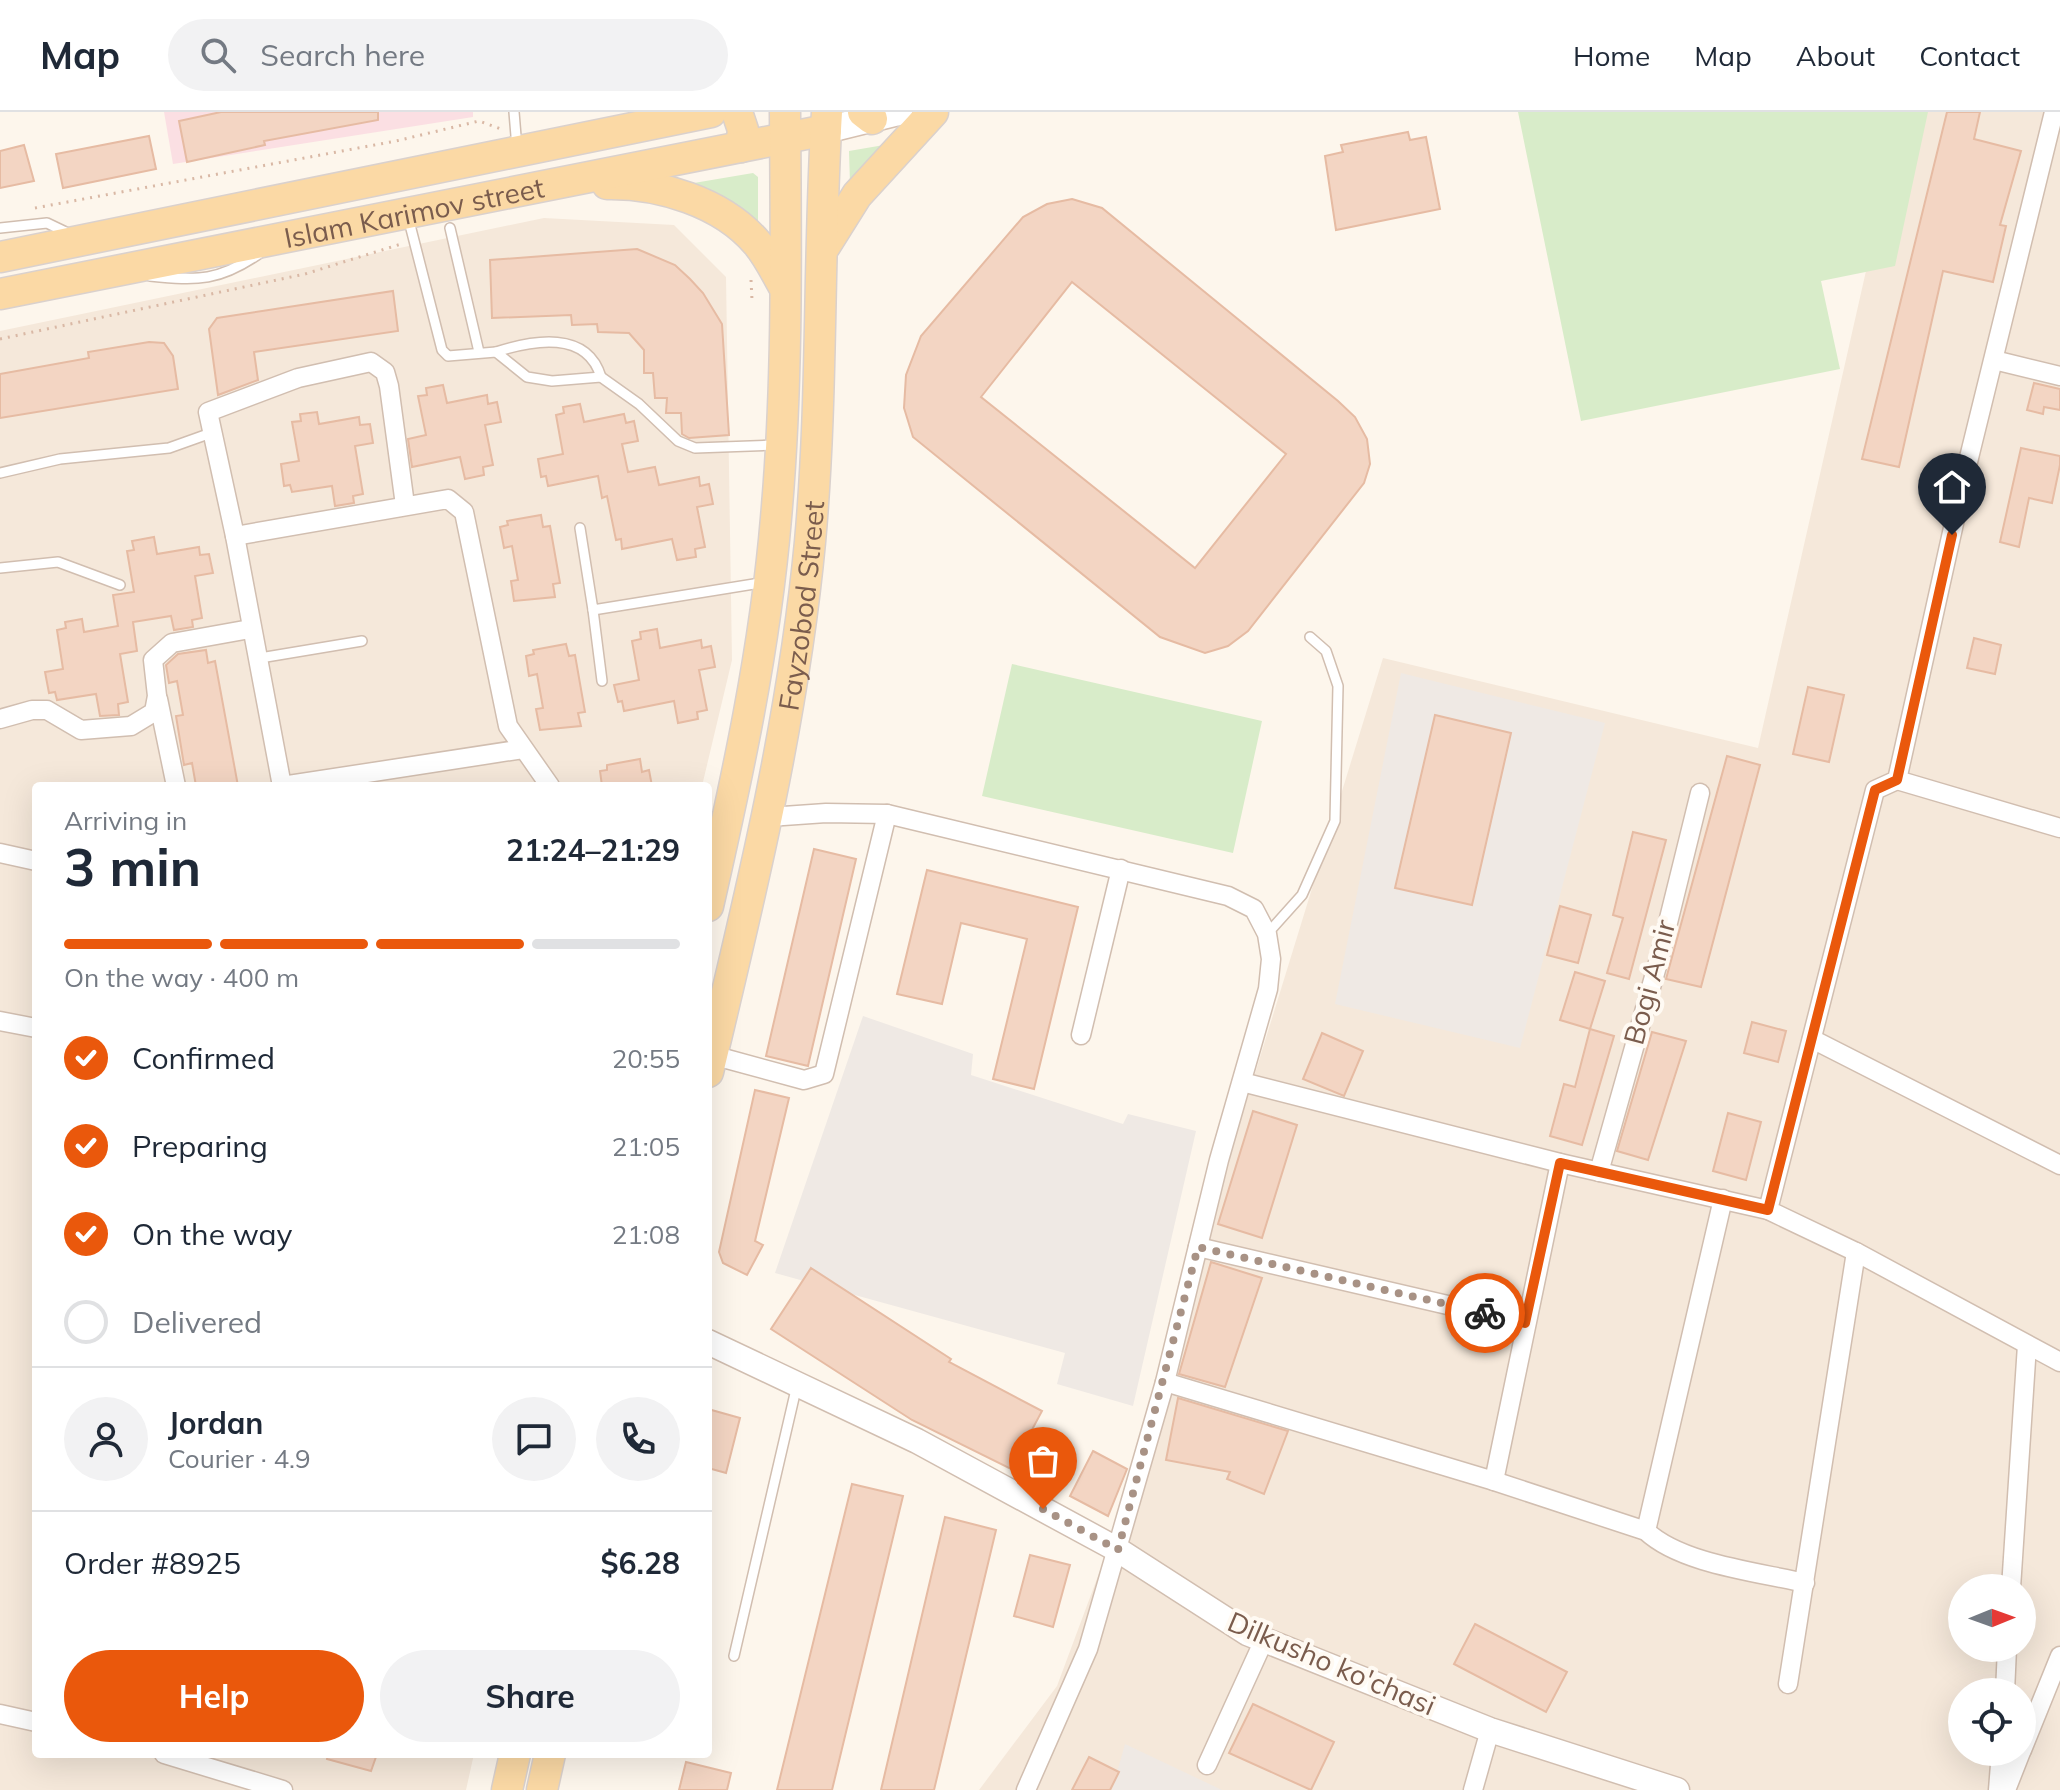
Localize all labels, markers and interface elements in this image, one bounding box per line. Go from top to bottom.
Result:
search box [168,19,728,91]
text: Map [40,31,120,79]
icon: search [196,33,240,77]
text: Search here [260,36,425,74]
text: Home [1573,38,1650,73]
text: Map [1694,38,1752,73]
text: About [1796,38,1875,73]
text: Contact [1919,38,2020,73]
street label: Islam Karimov street [281,169,547,255]
pin [1918,453,1986,535]
icon: home [1930,465,1974,509]
street label: Fayzobod Street [770,499,831,713]
text: Arriving in [64,804,187,837]
text: 21:24–21:29 [506,831,680,869]
text: 3 min [64,834,201,899]
street label: Bogi Amir [1616,915,1683,1048]
text: On the way · 400 m [64,961,299,994]
icon: check [64,1036,108,1080]
text: Confirmed [132,1039,275,1077]
text: 20:55 [612,1042,680,1075]
icon: check [64,1124,108,1168]
text: Preparing [132,1127,268,1165]
text: 21:05 [612,1130,680,1163]
icon: check [64,1212,108,1256]
text: On the way [132,1215,292,1253]
text: 21:08 [612,1218,680,1251]
courier [1445,1273,1525,1353]
icon: bike [1463,1291,1507,1335]
text: Delivered [132,1303,262,1341]
button: person [64,1397,148,1481]
button: chat [492,1397,576,1481]
button: phone [596,1397,680,1481]
text: Jordan [168,1404,263,1442]
pin [1009,1427,1077,1509]
icon: bag [1021,1439,1065,1483]
text: Courier · 4.9 [168,1442,311,1475]
text: Order #8925 [64,1544,241,1582]
text: $6.28 [601,1544,680,1582]
north arrow [1948,1574,2036,1662]
map controls [1948,1574,2036,1766]
street label: Dilkusho ko'chasi [1223,1603,1441,1723]
button: Help [64,1650,364,1742]
button: Share [380,1650,680,1742]
button: locate [1948,1678,2036,1766]

